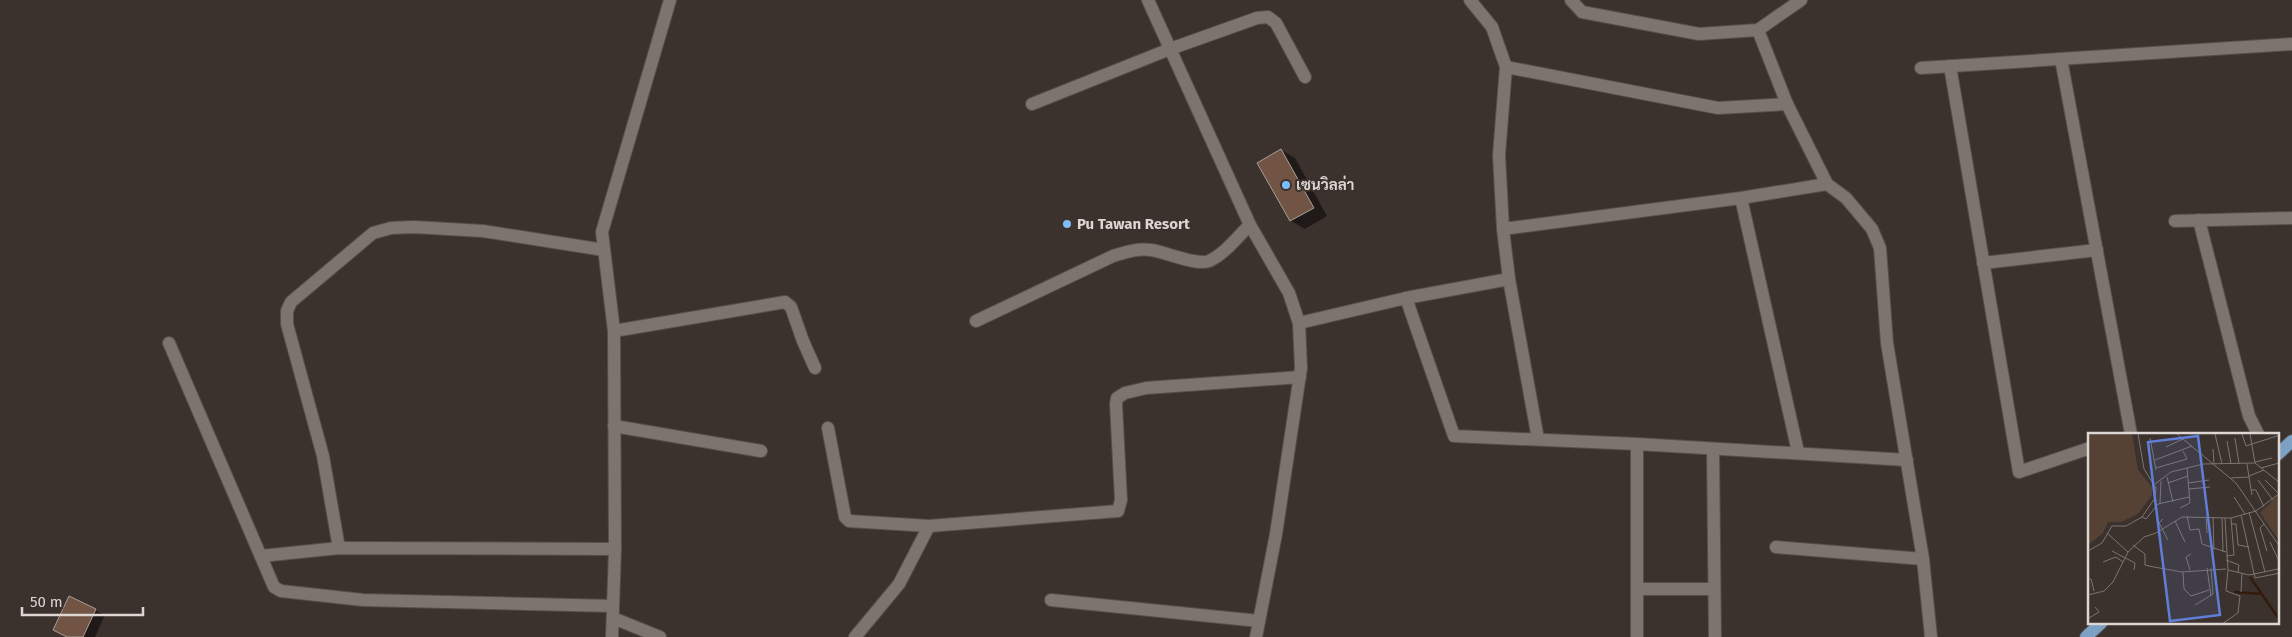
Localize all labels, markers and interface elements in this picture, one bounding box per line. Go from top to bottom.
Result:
place label: เซนวิลล่า [1296,175,1354,194]
marker: เซนวิลล่า [1280,179,1292,191]
place label: Pu Tawan Resort [1077,215,1190,233]
marker: Pu Tawan Resort [1061,218,1073,230]
inset map [2088,433,2280,624]
scale bar [22,584,144,616]
text: 50 m [30,593,63,611]

